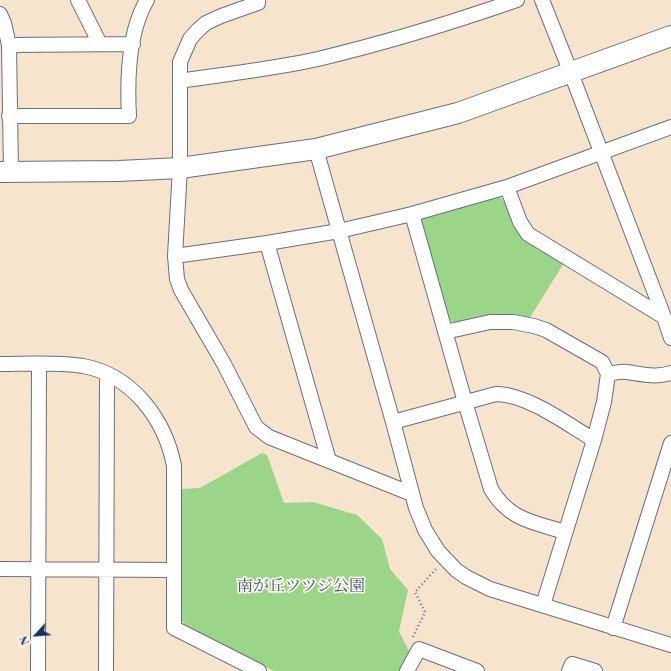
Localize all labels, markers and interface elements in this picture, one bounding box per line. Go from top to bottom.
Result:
park label: 南が丘ツツジ公園 [237,577,365,597]
north arrow [16,615,56,655]
text: N [17,633,33,647]

